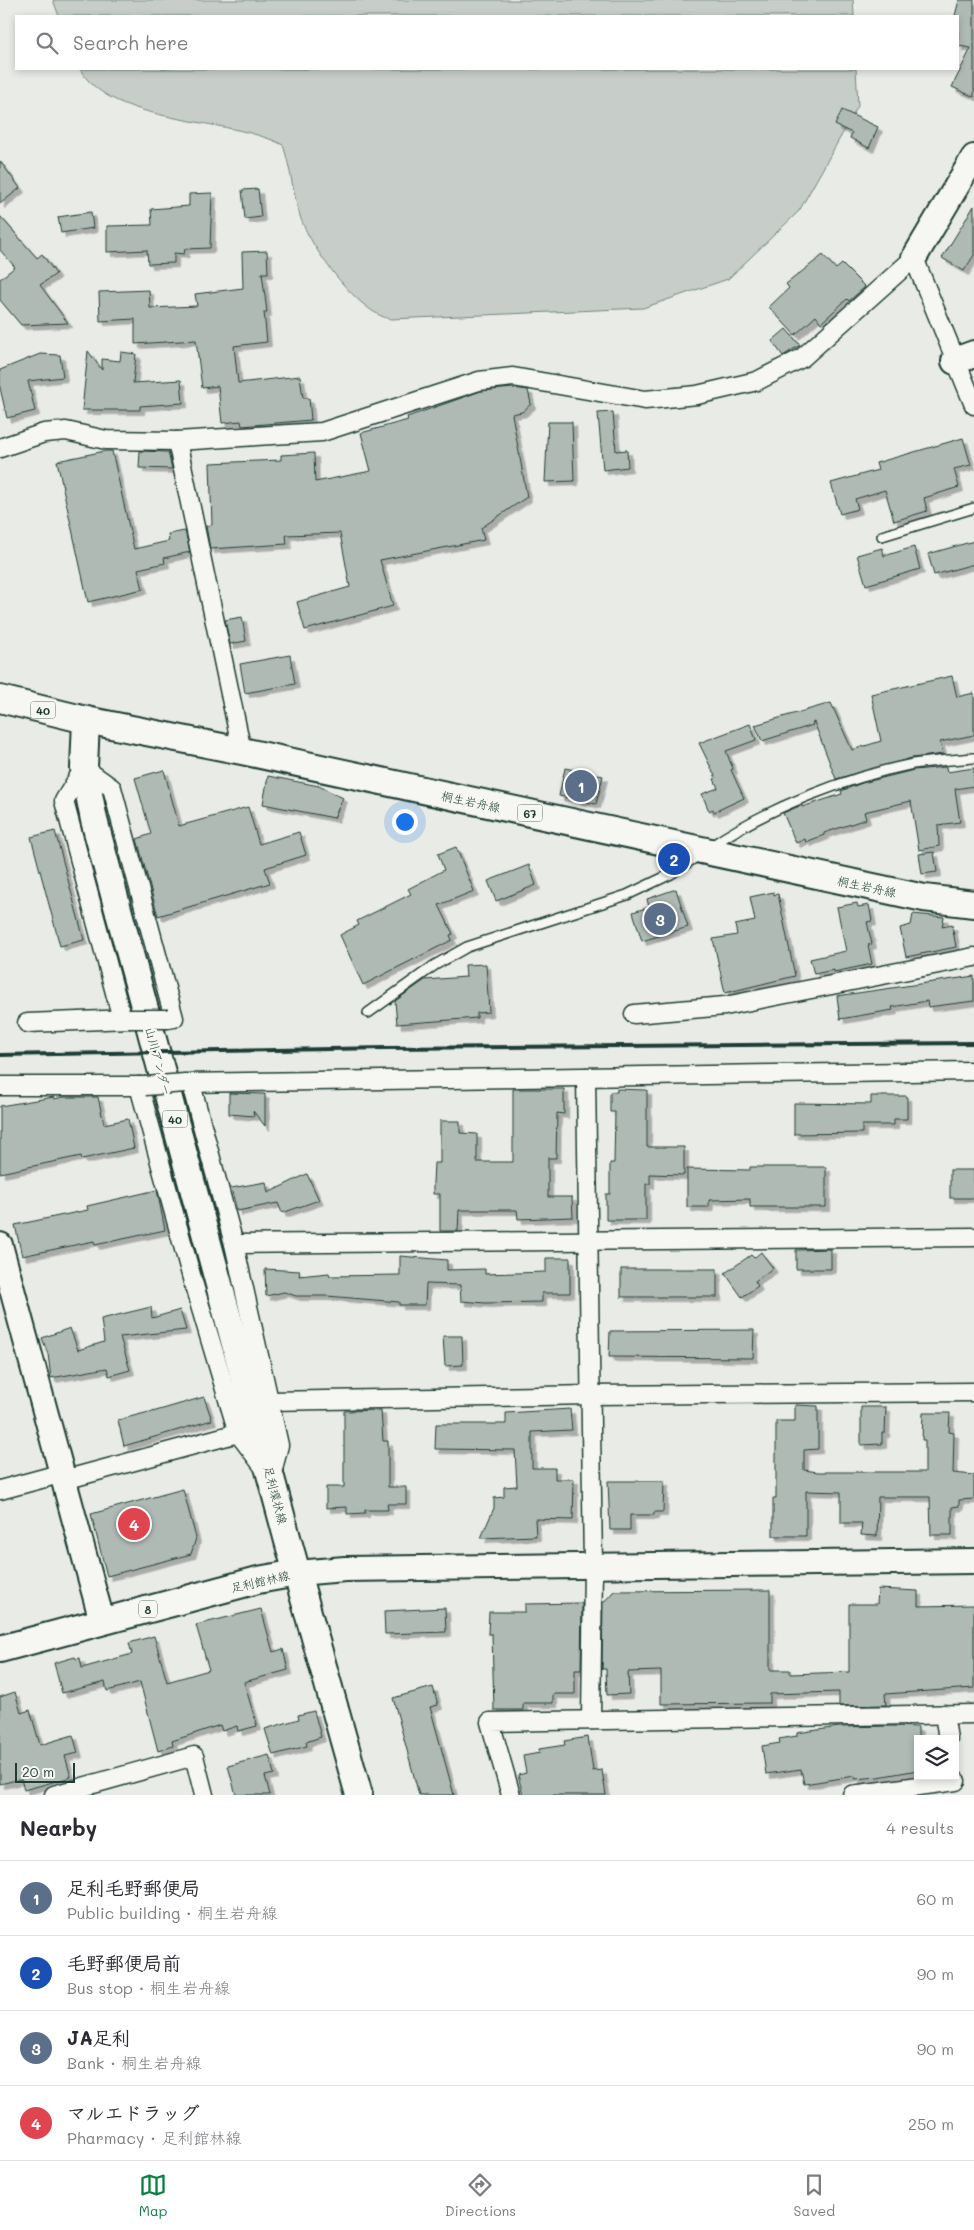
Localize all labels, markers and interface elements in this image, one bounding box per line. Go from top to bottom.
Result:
search box [15,15,959,70]
icon: search [33,29,61,57]
text: Search here [73,30,189,55]
road number: 40 [30,702,56,718]
pin: 1 [565,767,597,805]
street label: 桐生岩舟線 [440,787,502,815]
road number: 67 [518,804,542,821]
your location [392,809,418,835]
pin: 2 [658,840,690,878]
street label: 桐生岩舟線 [836,872,898,900]
pin: 3 [644,900,676,938]
street label: 山川アンダー [142,1025,176,1097]
road number: 40 [162,1110,188,1128]
street label: 足利環状線 [261,1464,291,1526]
pin: 4 [118,1505,150,1543]
street label: 足利館林線 [229,1566,291,1596]
road number: 8 [139,1600,157,1618]
map controls [914,1735,959,1780]
button: layers [914,1735,959,1780]
scale bar [15,1760,75,1783]
text: 20 m [22,1762,54,1781]
text: Nearby [20,1814,97,1841]
text: 4 results [886,1817,954,1838]
text: 足利毛野郵便局 [67,1875,200,1900]
text: 1 [32,1888,40,1909]
text: 60 m [917,1888,954,1909]
text: Public building · 桐生岩舟線 [67,1902,277,1923]
text: 毛野郵便局前 [67,1950,181,1975]
text: 2 [32,1963,40,1984]
text: 90 m [917,1963,954,1984]
text: Bus stop · 桐生岩舟線 [67,1977,230,1998]
text: JA足利 [67,2025,131,2050]
text: 3 [31,2038,41,2059]
text: 90 m [917,2038,954,2059]
text: Bank · 桐生岩舟線 [67,2052,201,2073]
text: マルエドラッグ [67,2100,200,2125]
text: 4 [31,2113,41,2134]
text: 250 m [908,2113,954,2134]
text: Pharmacy · 足利館林線 [67,2127,242,2148]
tab: Map [139,2171,167,2220]
tab: Directions [445,2171,516,2220]
tab: Saved [794,2171,835,2220]

